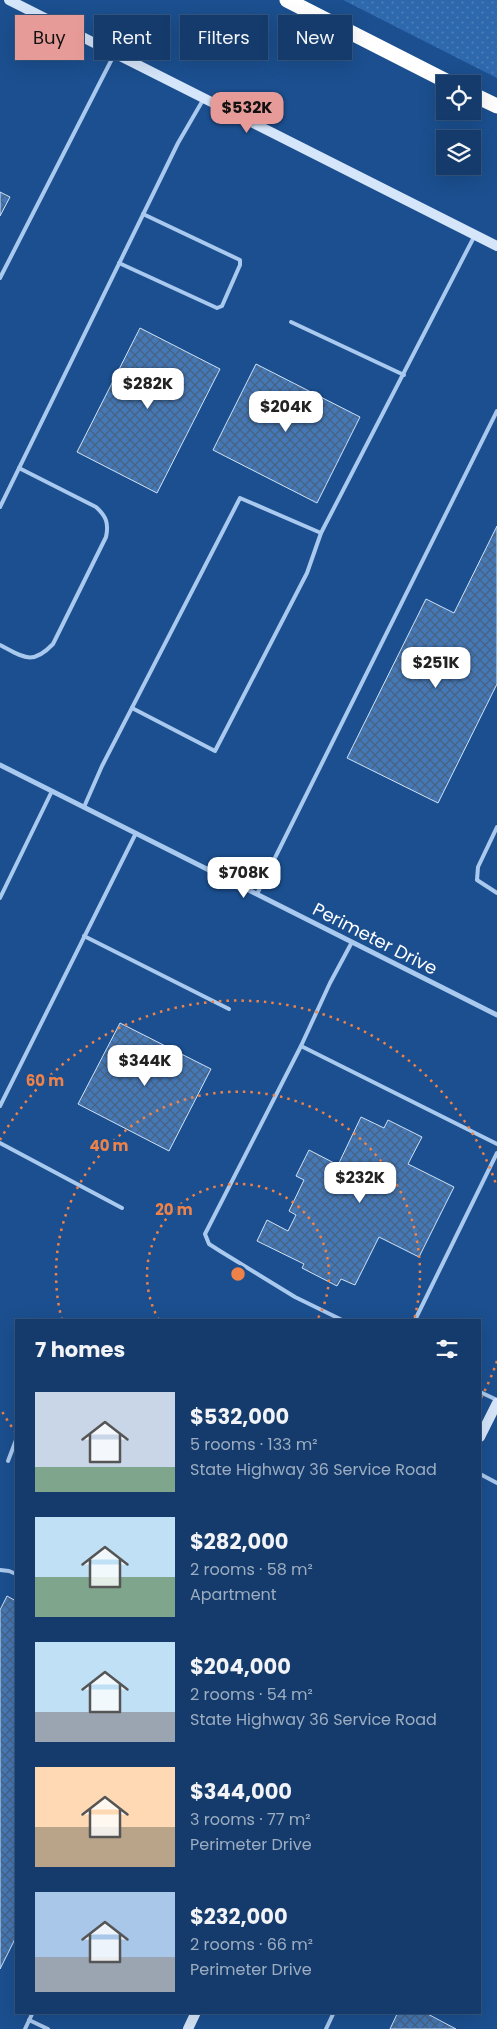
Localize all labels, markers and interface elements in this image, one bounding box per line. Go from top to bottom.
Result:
chip: Buy [15,15,84,60]
chip: Rent [94,15,170,60]
chip: Filters [180,15,268,60]
chip: New [278,15,352,60]
map controls [436,75,481,175]
button: locate [436,75,481,120]
pin: $532K [212,92,282,134]
text: $532K [222,96,272,119]
button: layers [436,130,481,175]
pin: $282K [113,368,183,410]
text: $282K [123,372,173,395]
pin: $204K [251,390,321,433]
text: $204K [260,395,312,418]
pin: $251K [401,646,471,689]
text: $251K [412,651,460,674]
pin: $708K [209,856,279,899]
text: $708K [218,861,270,884]
street label: Perimeter Drive [309,896,442,981]
pin: $344K [110,1044,180,1087]
text: $344K [118,1049,172,1072]
text: 60 m [26,1070,64,1091]
text: 40 m [89,1135,129,1156]
pin: $232K [325,1162,395,1204]
text: $232K [335,1166,385,1189]
text: 20 m [155,1199,193,1220]
centre of rings [229,1265,247,1283]
text: 7 homes [35,1335,125,1364]
icon: filters [433,1335,461,1363]
text: $532,000 [190,1402,289,1431]
icon: home [75,1412,135,1472]
text: 5 rooms · 133 m² [190,1433,318,1456]
text: State Highway 36 Service Road [190,1458,437,1481]
text: $282,000 [190,1527,289,1556]
icon: home [75,1537,135,1597]
text: 2 rooms · 58 m² [190,1558,313,1581]
text: Apartment [190,1583,277,1606]
text: $204,000 [190,1652,291,1681]
icon: home [75,1662,135,1722]
text: 2 rooms · 54 m² [190,1683,313,1706]
text: State Highway 36 Service Road [190,1708,437,1731]
text: $344,000 [190,1777,292,1806]
icon: home [75,1787,135,1847]
text: 3 rooms · 77 m² [190,1808,310,1831]
text: Perimeter Drive [190,1833,312,1856]
text: $232,000 [190,1902,288,1931]
icon: home [75,1912,135,1972]
text: 2 rooms · 66 m² [190,1933,313,1956]
text: Perimeter Drive [190,1958,312,1981]

